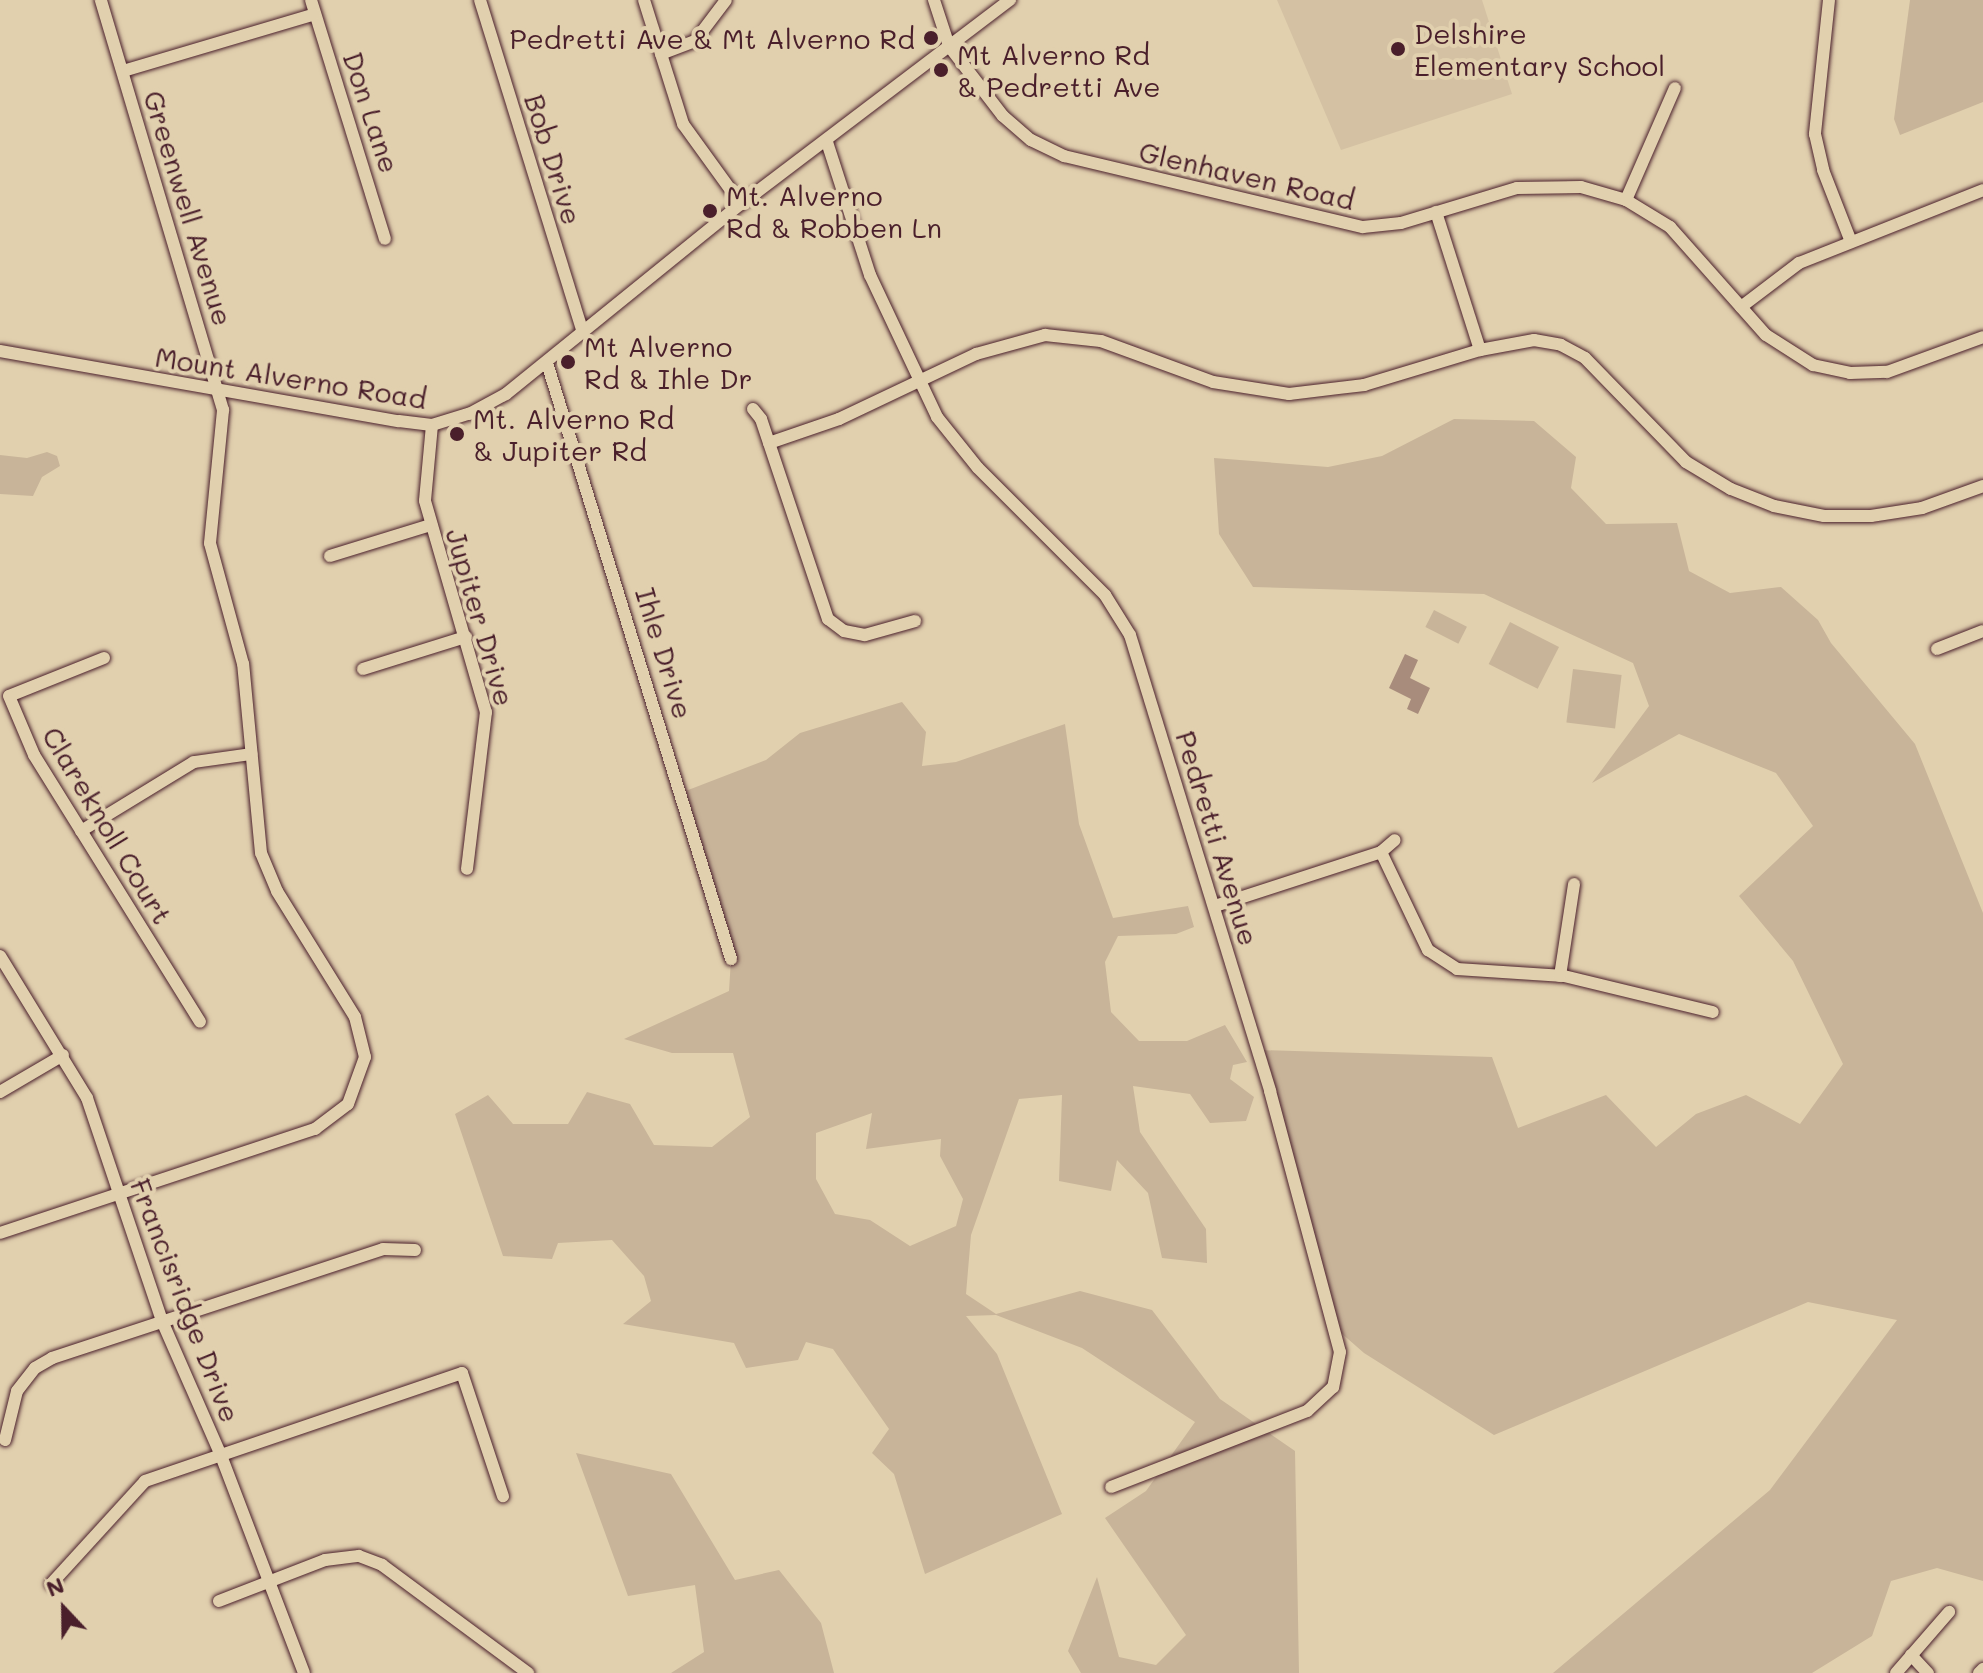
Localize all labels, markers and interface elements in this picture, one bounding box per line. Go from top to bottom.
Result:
place label: Delshire Elementary School [1414,16,1665,82]
place label: Pedretti Ave & Mt Alverno Rd [509,21,915,55]
marker: Pedretti Ave & Mt Alverno Rd [922,29,940,47]
place label: Mt Alverno Rd & Pedretti Ave [957,37,1161,103]
marker: Delshire Elementary School [1389,40,1407,58]
street label: Don Lane [337,47,407,177]
marker: Mt Alverno Rd & Pedretti Ave [932,61,950,79]
street label: Greenwell Avenue [137,86,241,330]
street label: Bob Drive [518,90,590,228]
street label: Glenhaven Road [1136,134,1358,216]
place label: Mt. Alverno Rd & Robben Ln [726,178,942,244]
marker: Mt. Alverno Rd & Robben Ln [701,202,719,220]
place label: Mt Alverno Rd & Ihle Dr [584,329,753,395]
street label: Mount Alverno Road [153,339,429,415]
marker: Mt Alverno Rd & Ihle Dr [559,353,577,371]
place label: Mt. Alverno Rd & Jupiter Rd [473,401,674,467]
marker: Mt. Alverno Rd & Jupiter Rd [448,425,466,443]
street label: Jupiter Drive [440,524,522,710]
street label: Ihle Drive [629,583,701,723]
street label: Clareknoll Court [36,720,180,930]
street label: Pedretti Avenue [1169,727,1267,949]
street label: Francisridge Drive [124,1173,248,1427]
north arrow [24,1569,104,1649]
text: N [42,1570,68,1603]

